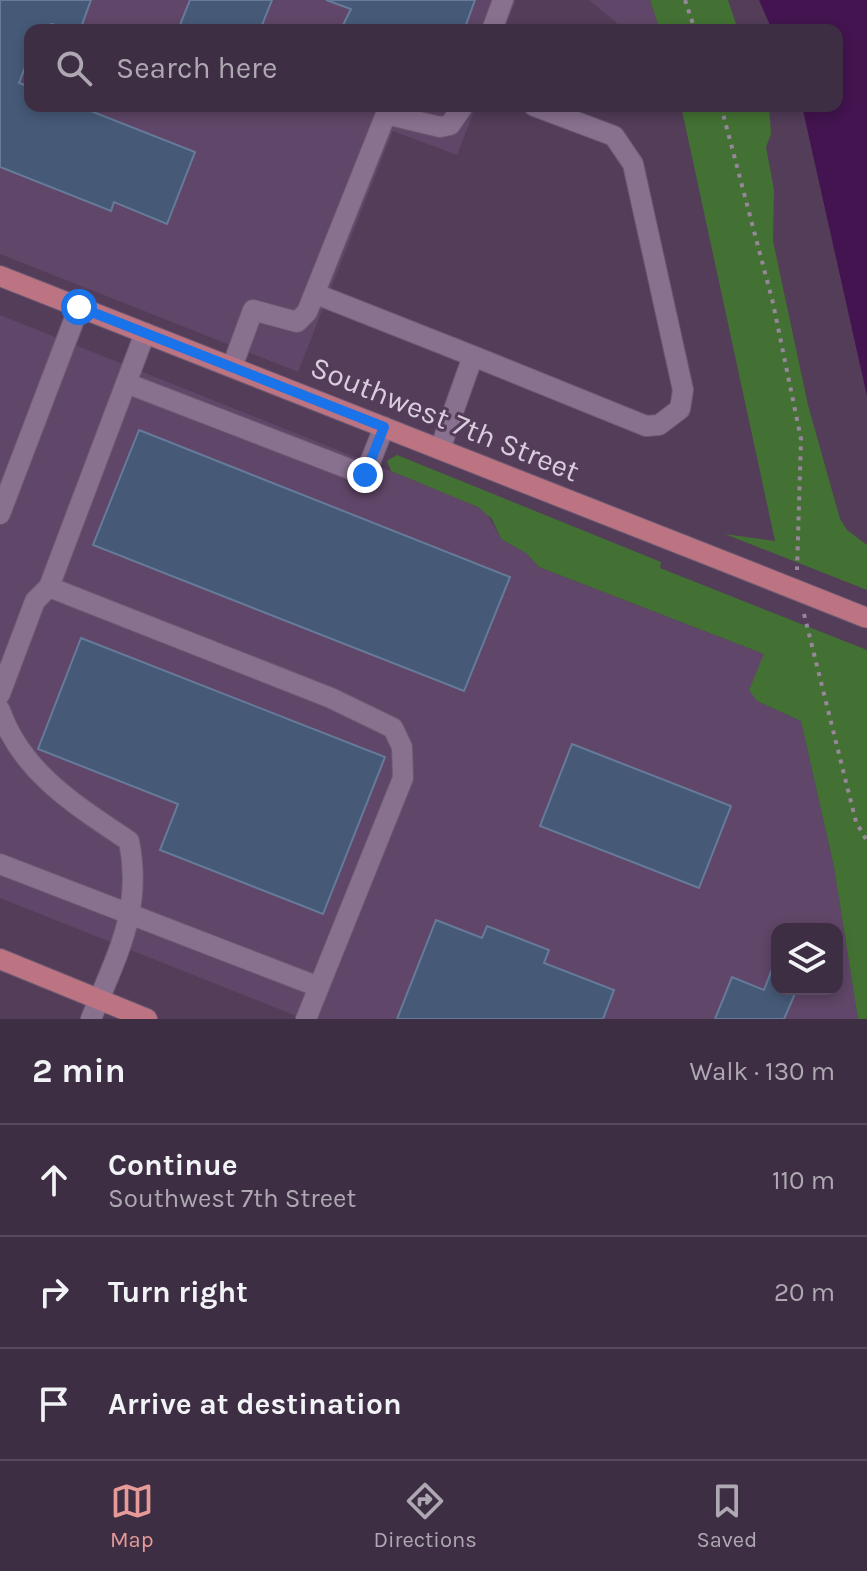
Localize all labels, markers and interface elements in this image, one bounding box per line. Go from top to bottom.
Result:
search box [24,24,843,112]
icon: search [52,46,96,90]
text: Search here [116,50,277,86]
route start [61,289,97,325]
street label: Southwest 7th Street [306,349,584,489]
route end [347,457,383,493]
map controls [771,923,843,995]
button: layers [771,923,843,995]
text: 2 min [32,1051,126,1091]
text: Walk · 130 m [689,1056,835,1087]
text: Continue [108,1147,238,1183]
icon: ahead [32,1158,76,1202]
text: 110 m [772,1165,835,1196]
text: Southwest 7th Street [108,1183,356,1214]
icon: right [32,1270,76,1314]
text: Turn right [108,1274,248,1310]
text: 20 m [774,1277,835,1308]
icon: arrive [32,1382,76,1426]
text: Arrive at destination [108,1386,402,1422]
tab: Map [110,1479,154,1553]
tab: Directions [373,1479,477,1553]
tab: Saved [696,1479,757,1553]

